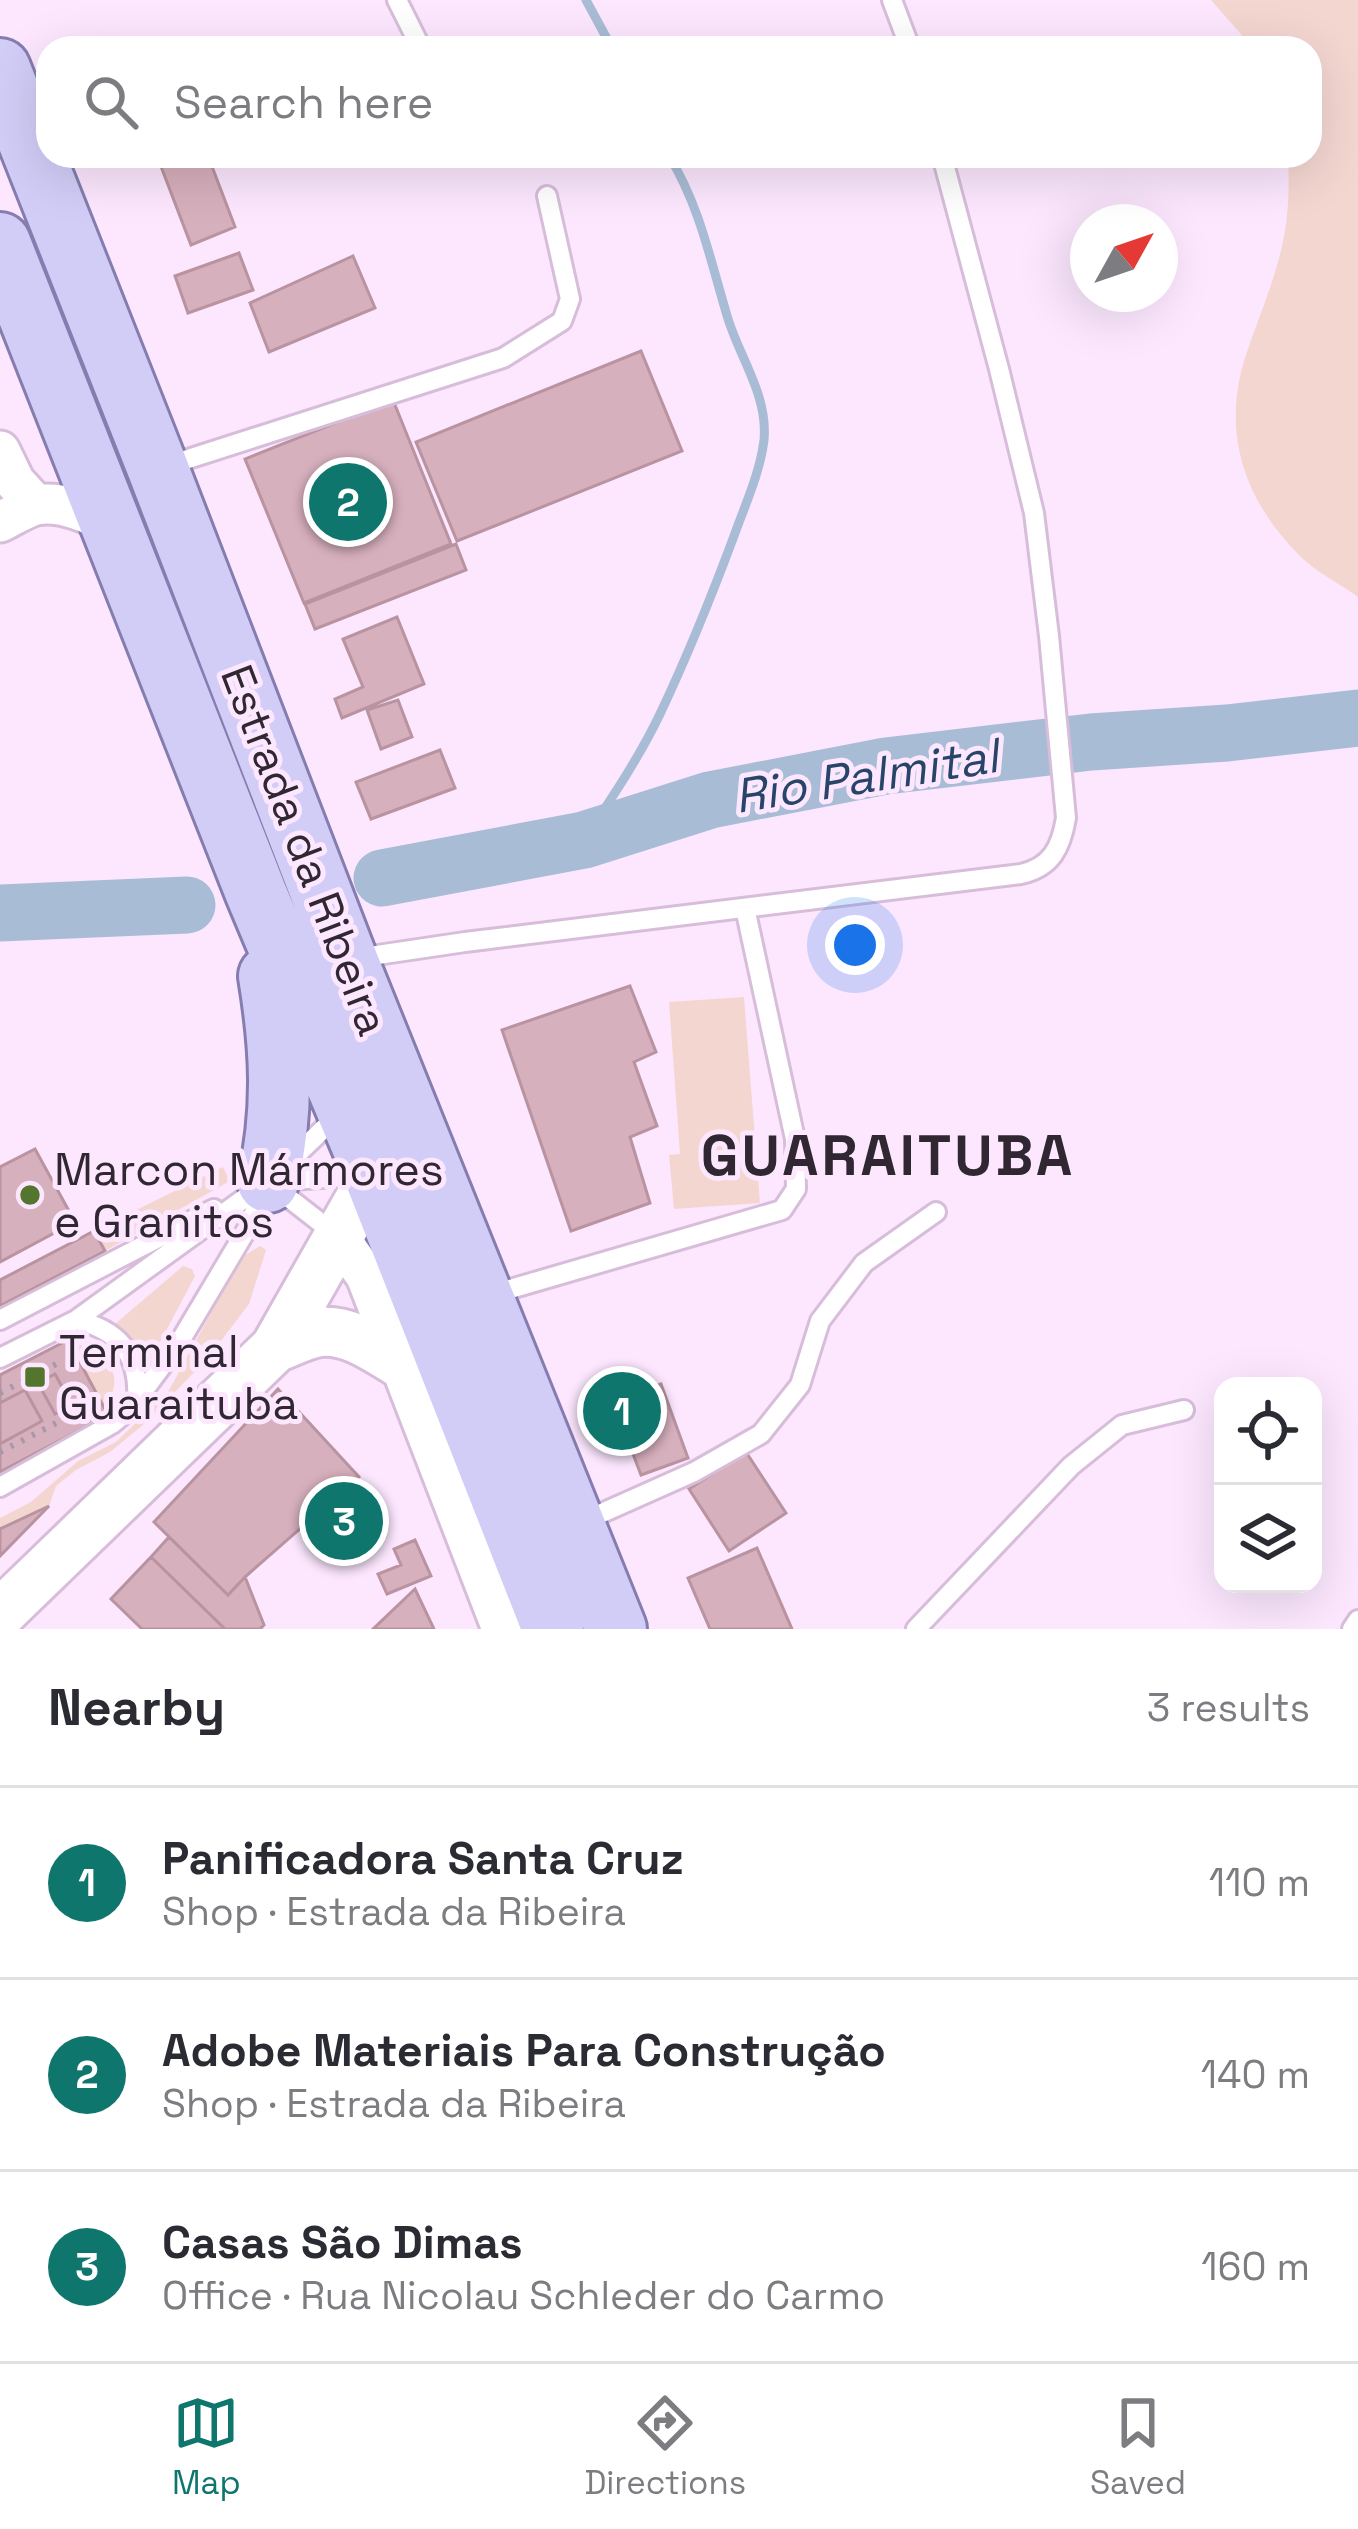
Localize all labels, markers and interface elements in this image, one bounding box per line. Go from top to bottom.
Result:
search box [36,36,1322,168]
icon: search [78,69,144,135]
text: Search here [174,74,433,131]
north arrow [1070,204,1178,312]
pin: 2 [309,457,387,547]
street label: Estrada da Ribeira [208,657,402,1043]
water label: Rio Palmital [730,724,1007,827]
your location [825,915,885,975]
district label: GUARAITUBA [701,1119,1075,1192]
place label: Marcon Mármores e Granitos [54,1141,444,1250]
marker: Marcon Mármores e Granitos [17,1182,43,1208]
place label: Terminal Guaraituba [59,1323,298,1432]
marker: Terminal Guaraituba [22,1364,48,1390]
pin: 1 [583,1366,661,1456]
map controls [1214,1377,1322,1593]
button: locate [1214,1377,1322,1485]
pin: 3 [305,1476,383,1566]
button: layers [1214,1485,1322,1593]
text: Nearby [48,1675,225,1740]
text: 3 results [1147,1683,1310,1732]
text: Panificadora Santa Cruz [162,1830,684,1887]
text: 1 [78,1858,96,1907]
text: 110 m [1209,1858,1310,1907]
text: Shop · Estrada da Ribeira [162,1887,626,1936]
text: Adobe Materiais Para Construção [162,2022,886,2079]
text: 2 [75,2050,99,2099]
text: 140 m [1201,2050,1310,2099]
text: Shop · Estrada da Ribeira [162,2079,626,2128]
text: Casas São Dimas [162,2214,523,2271]
text: 3 [75,2242,99,2291]
text: 160 m [1201,2242,1310,2291]
text: Office · Rua Nicolau Schleder do Carmo [162,2271,885,2320]
tab: Map [172,2390,241,2504]
tab: Directions [584,2390,746,2504]
tab: Saved [1090,2390,1186,2504]

